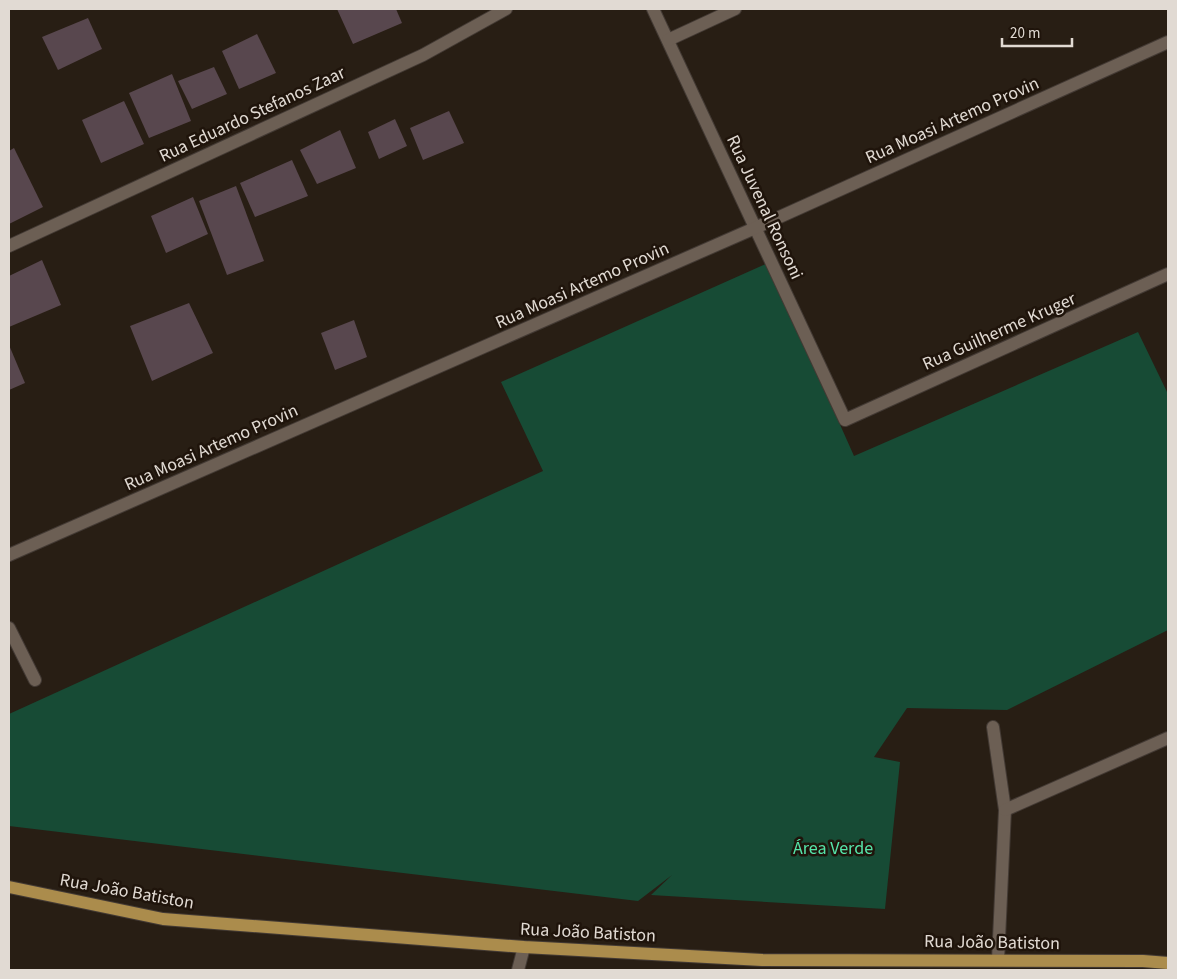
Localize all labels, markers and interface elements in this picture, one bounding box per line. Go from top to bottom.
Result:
scale bar [1002,15,1072,47]
text: 20 m [1010,23,1040,44]
street label: Rua Eduardo Stefanos Zaar [155,60,350,169]
street label: Rua Moasi Artemo Provin [861,71,1043,170]
street label: Rua Juvenal Ronsoni [720,131,809,284]
street label: Rua Moasi Artemo Provin [491,236,673,335]
street label: Rua Guilherme Kruger [919,286,1081,377]
street label: Rua Moasi Artemo Provin [120,398,302,497]
park label: Área Verde [793,836,873,861]
street label: Rua João Batiston [58,867,196,916]
street label: Rua João Batiston [520,916,656,949]
street label: Rua João Batiston [924,929,1060,956]

